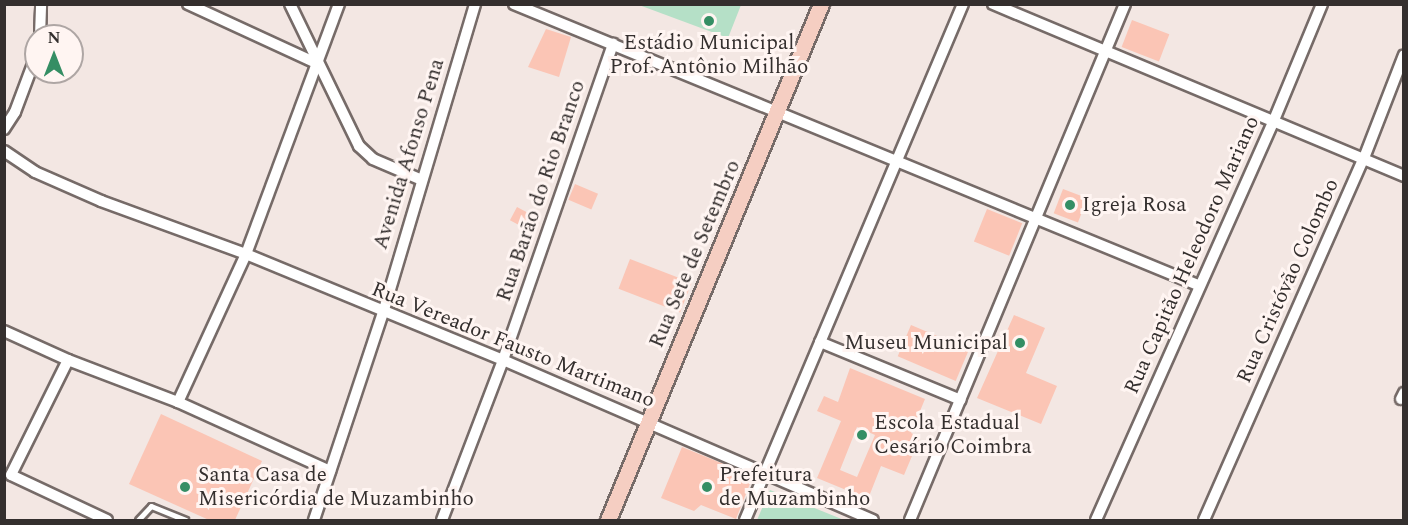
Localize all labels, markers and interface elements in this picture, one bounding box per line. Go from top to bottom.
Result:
marker: Estádio Municipal Prof. Antônio Milhão [702,14,716,28]
north arrow [24,24,84,84]
text: N [47,26,61,50]
place label: Estádio Municipal Prof. Antônio Milhão [610,30,808,80]
street label: Avenida Afonso Pena [368,55,450,253]
street label: Rua Barão do Rio Branco [491,77,591,305]
street label: Rua Capitão Heleodoro Mariano [1119,112,1265,398]
street label: Rua Sete de Setembro [644,156,746,352]
street label: Rua Cristóvão Colombo [1232,175,1344,387]
place label: Igreja Rosa [1082,192,1187,218]
marker: Igreja Rosa [1063,198,1077,212]
street label: Rua Vereador Fausto Martimano [368,277,658,413]
place label: Museu Municipal [844,330,1008,356]
marker: Museu Municipal [1013,336,1027,350]
place label: Escola Estadual Cesário Coimbra [874,410,1032,460]
marker: Escola Estadual Cesário Coimbra [855,428,869,442]
place label: Santa Casa de Misericórdia de Muzambinho [198,462,474,512]
place label: Prefeitura de Muzambinho [719,462,870,512]
marker: Santa Casa de Misericórdia de Muzambinho [176,478,194,496]
marker: Prefeitura de Muzambinho [700,480,714,494]

